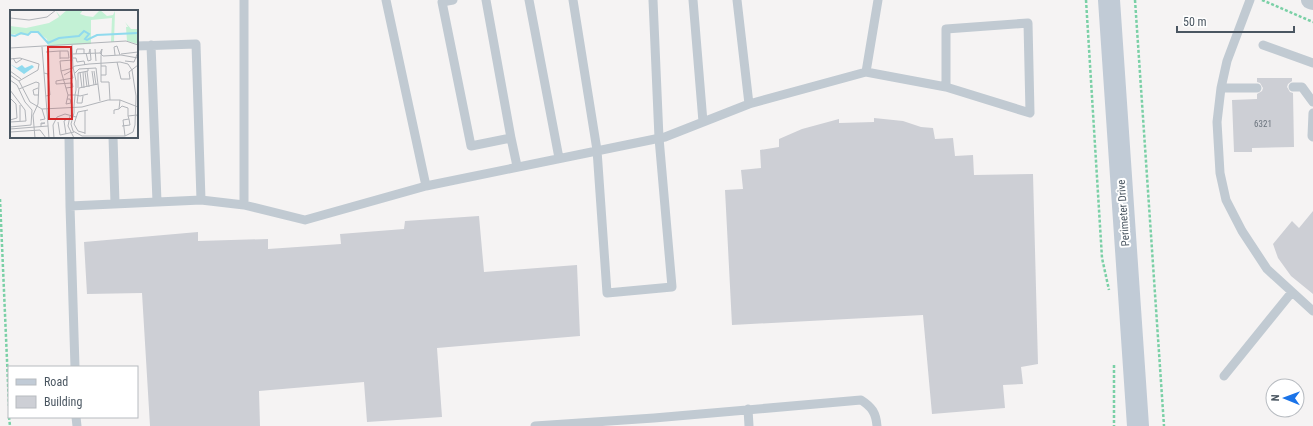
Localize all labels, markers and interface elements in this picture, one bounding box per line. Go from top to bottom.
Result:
scale bar [1177,8,1294,34]
inset map [10,10,138,138]
text: 50 m [1183,15,1207,29]
house number: 6321 [1254,119,1272,129]
street label: Perimeter Drive [1115,179,1132,247]
legend [8,366,138,418]
text: Road [44,375,68,389]
north arrow [1265,378,1305,418]
text: N [1269,394,1282,401]
text: Building [44,395,82,409]

